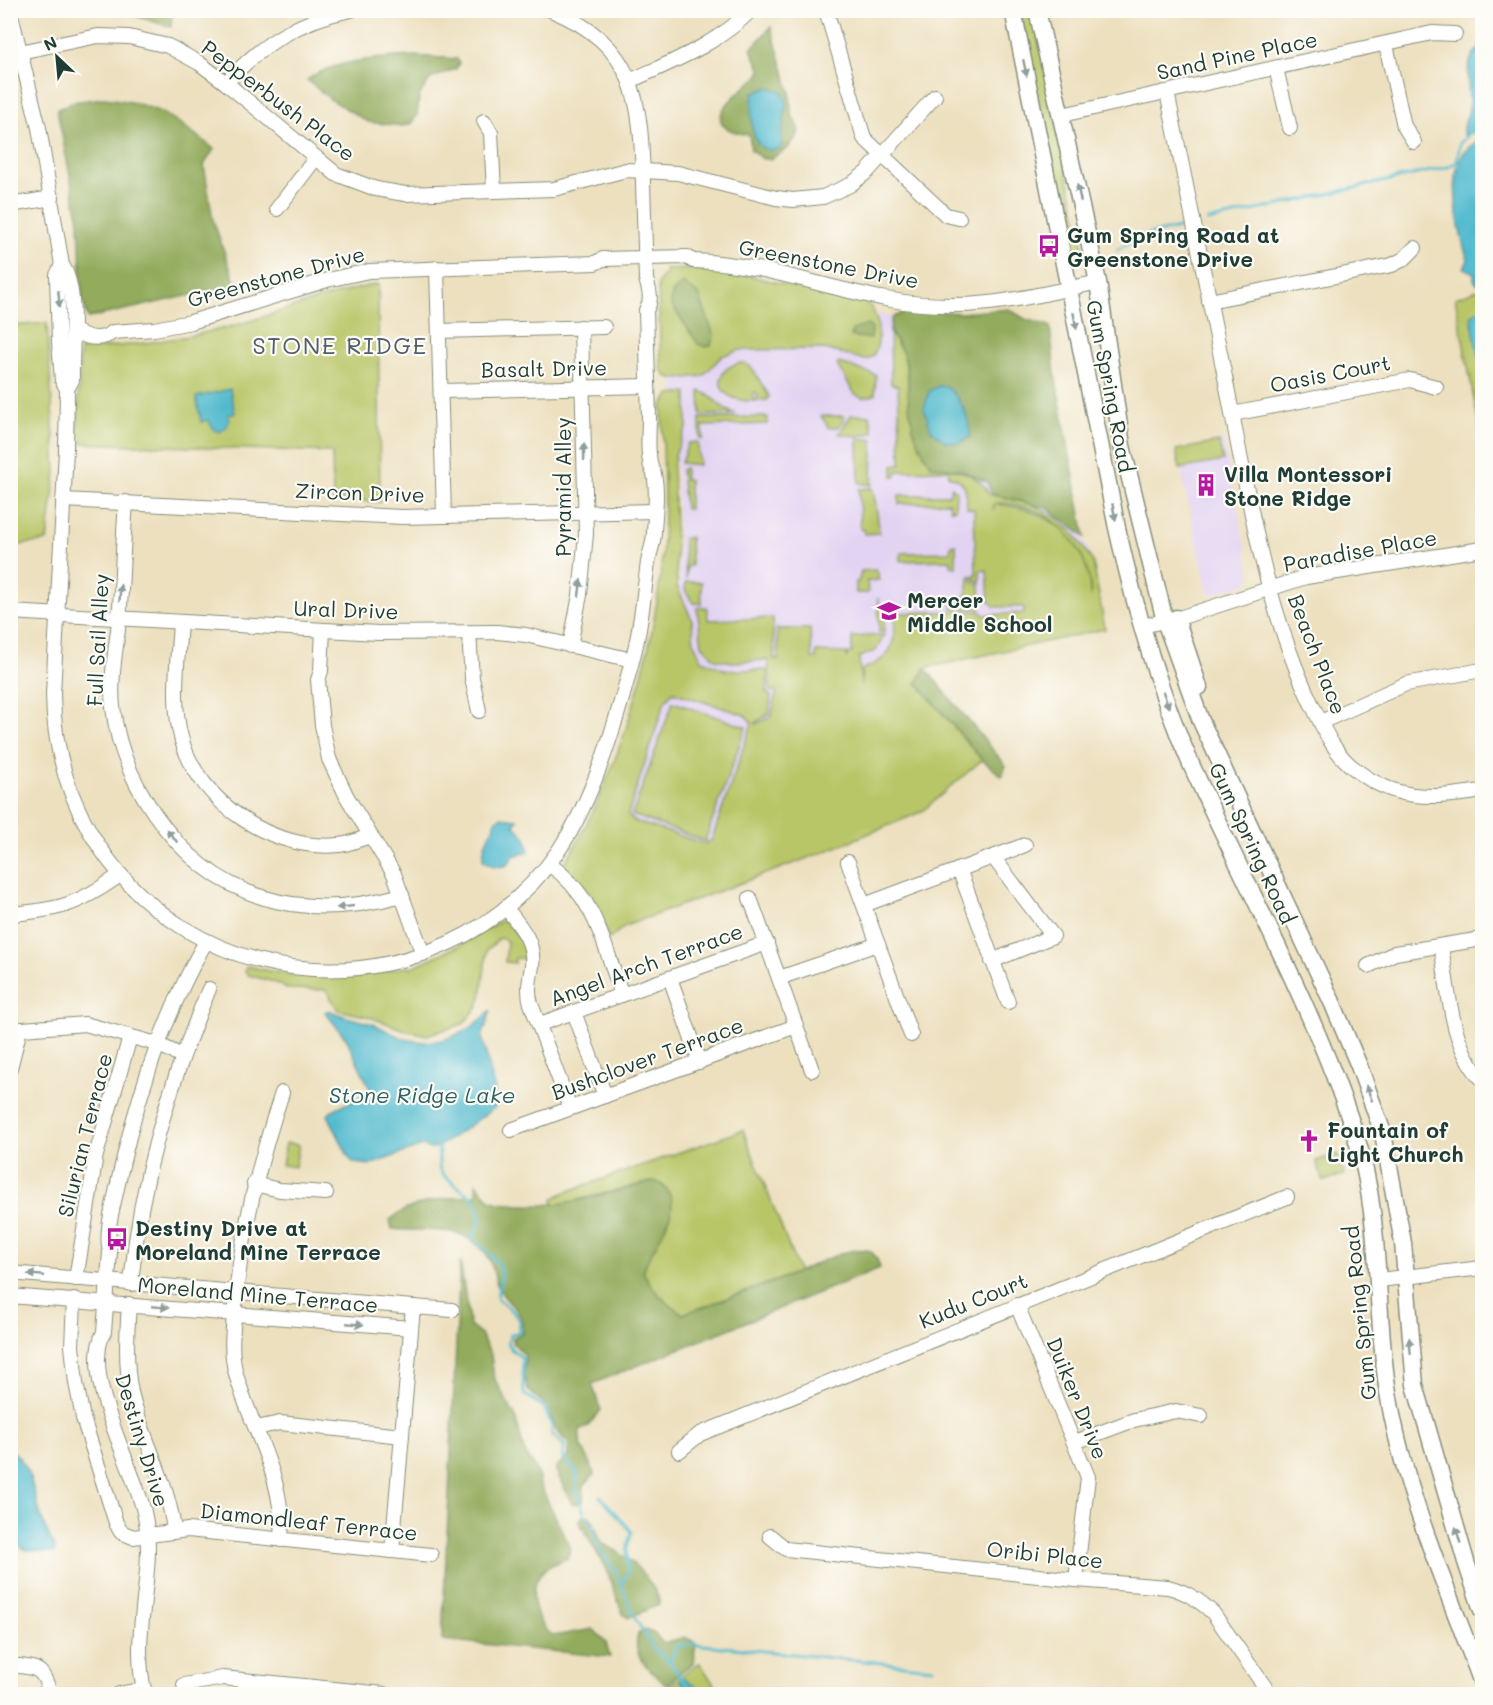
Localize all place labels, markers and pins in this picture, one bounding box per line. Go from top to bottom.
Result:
place label: Gum Spring Road at Greenstone Drive [1067,221,1279,272]
bus stop icon: Gum Spring Road at Greenstone Drive [1036,233,1062,259]
place label: Villa Montessori Stone Ridge [1224,460,1392,511]
building icon: Villa Montessori Stone Ridge [1193,472,1219,498]
place label: Mercer Middle School [907,586,1053,637]
school or university icon: Mercer Middle School [876,598,902,624]
place label: Fountain of Light Church [1327,1116,1463,1167]
church icon: Fountain of Light Church [1296,1128,1322,1154]
place label: Destiny Drive at Moreland Mine Terrace [135,1214,381,1265]
bus stop icon: Destiny Drive at Moreland Mine Terrace [104,1226,130,1252]

